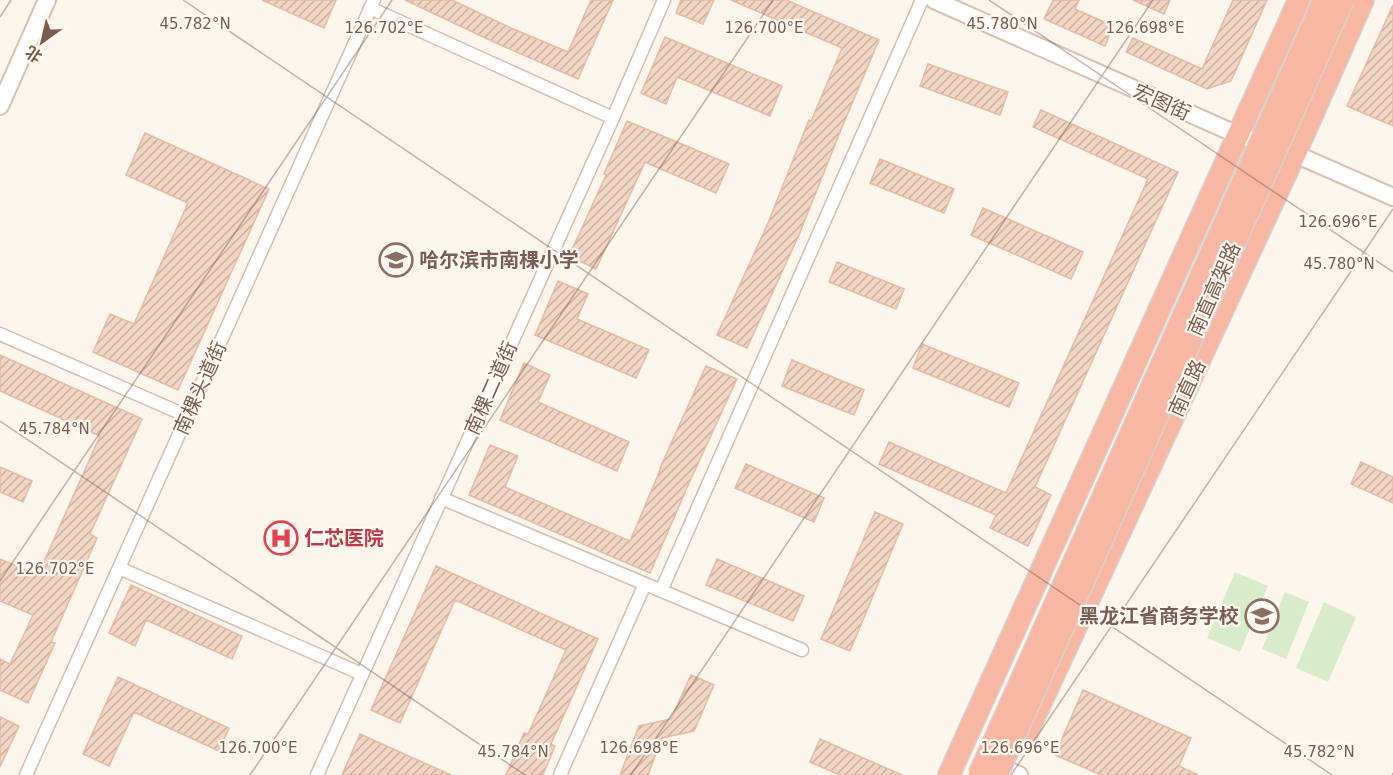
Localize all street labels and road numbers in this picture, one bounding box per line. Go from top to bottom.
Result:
street label: 宏图街 [1130,79,1194,125]
street label: 南直高架路 [1183,238,1245,340]
street label: 南棵头道街 [169,337,231,439]
street label: 南棵二道街 [460,337,522,439]
street label: 南直路 [1163,356,1211,420]

